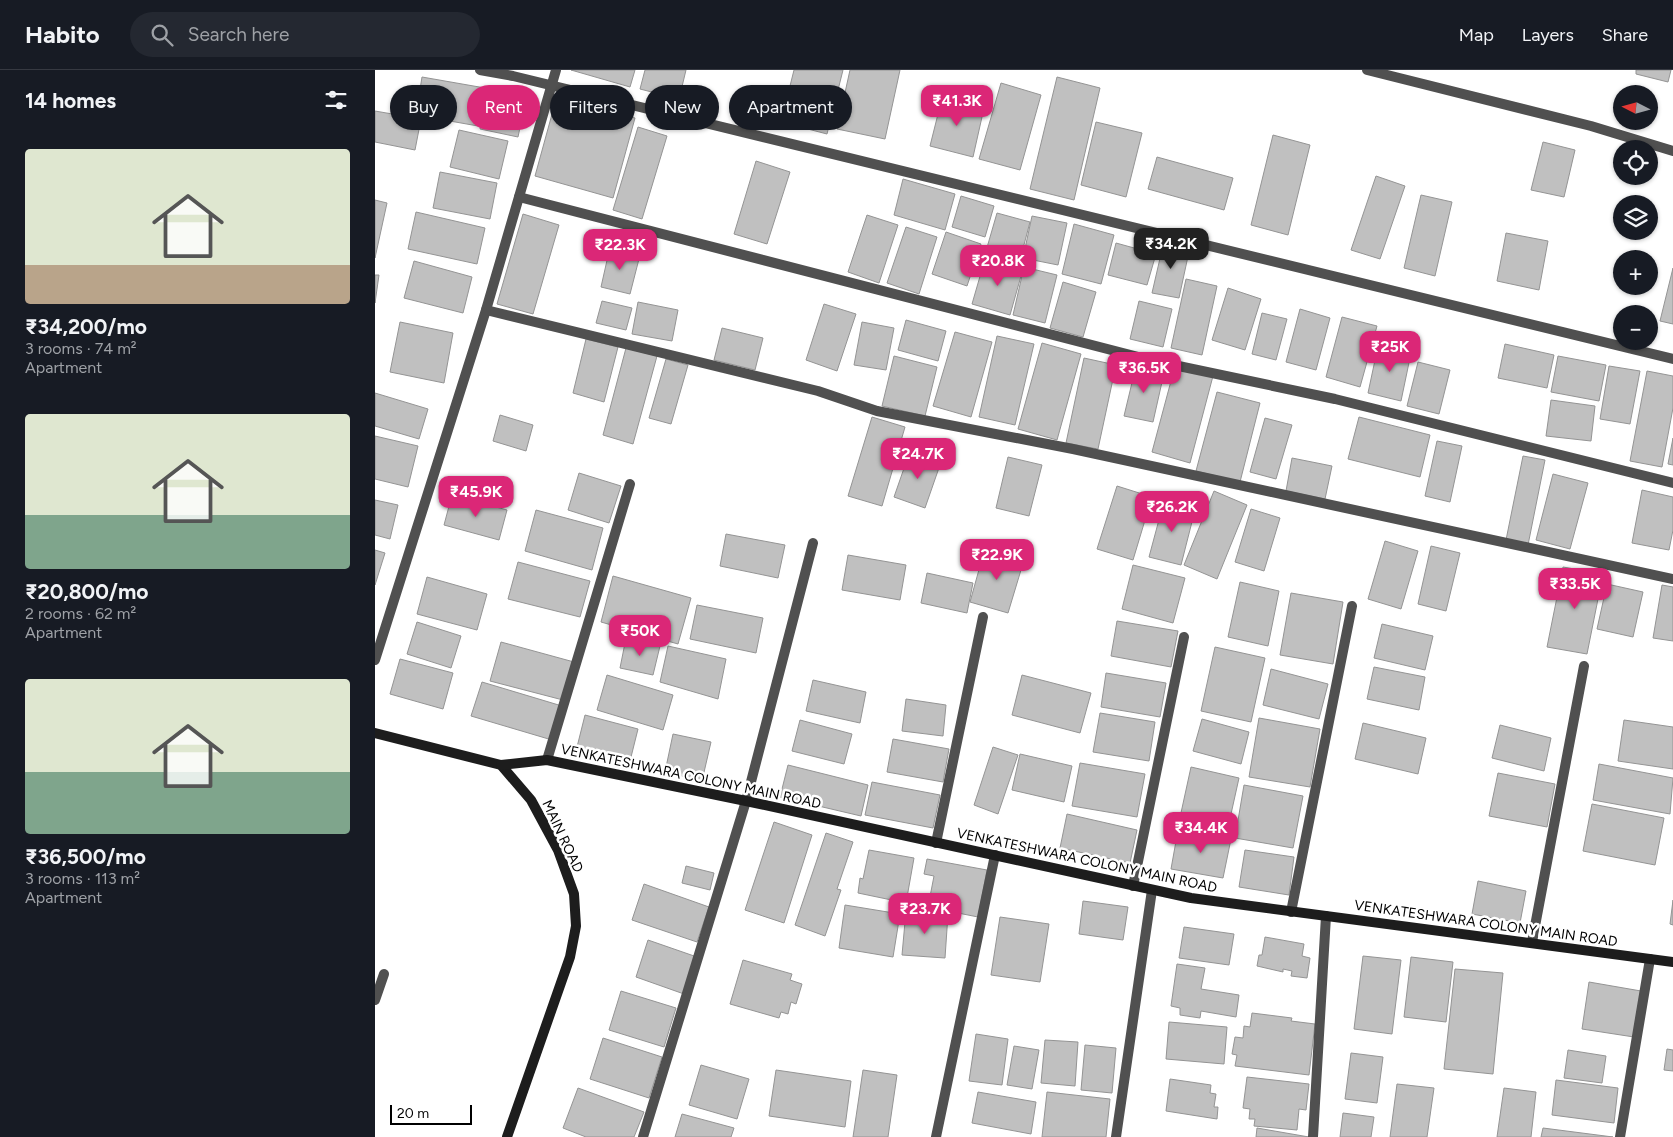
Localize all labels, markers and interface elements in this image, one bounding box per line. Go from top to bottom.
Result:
search box [130,12,480,57]
text: Habito [25,20,100,49]
icon: search [148,21,176,49]
text: Search here [188,23,289,46]
text: Map [1459,24,1494,46]
text: Layers [1522,24,1574,46]
text: Share [1602,24,1648,46]
chip: Buy [390,85,457,130]
chip: Rent [467,85,540,130]
chip: Filters [550,85,635,130]
chip: New [645,85,719,130]
chip: Apartment [729,85,852,130]
pin: ₹41.3K [916,85,998,127]
north arrow [1613,85,1657,130]
map controls [1613,85,1658,350]
icon: filters [322,86,350,114]
text: 14 homes [25,88,116,113]
text: ₹41.3K [932,91,982,110]
button: locate [1613,140,1658,185]
icon: home [143,181,233,271]
button: layers [1613,195,1658,240]
pin: ₹22.3K [579,228,661,271]
pin: ₹34.2K [1130,228,1212,270]
text: ₹34.2K [1145,234,1197,253]
text: ₹22.3K [594,235,646,254]
pin: ₹20.8K [957,244,1039,287]
button: + [1613,250,1658,295]
text: ₹20.8K [971,251,1025,270]
button: − [1613,305,1658,350]
text: ₹34,200/mo [25,314,147,339]
pin: ₹25K [1360,330,1420,373]
text: ₹25K [1371,337,1409,356]
text: 3 rooms · 74 m² [25,339,137,358]
pin: ₹36.5K [1103,352,1185,394]
text: Apartment [25,358,102,377]
text: ₹36.5K [1118,358,1170,377]
pin: ₹24.7K [877,438,959,480]
text: ₹24.7K [892,444,944,463]
icon: home [143,446,233,536]
pin: ₹45.9K [435,476,517,518]
text: ₹45.9K [450,482,502,501]
pin: ₹26.2K [1131,490,1213,533]
text: ₹26.2K [1146,497,1198,516]
pin: ₹22.9K [956,538,1038,581]
text: ₹22.9K [971,545,1023,564]
pin: ₹33.5K [1534,568,1616,610]
text: ₹33.5K [1549,574,1601,593]
text: ₹20,800/mo [25,579,148,604]
text: 2 rooms · 62 m² [25,604,136,623]
pin: ₹50K [610,614,670,657]
text: ₹50K [620,621,660,640]
text: Apartment [25,623,102,642]
icon: home [143,711,233,801]
street label: VENKATESHWARA COLONY MAIN ROAD [559,741,823,812]
street label: MAIN ROAD [538,797,587,875]
pin: ₹34.4K [1160,812,1242,854]
text: ₹34.4K [1174,818,1228,837]
street label: VENKATESHWARA COLONY MAIN ROAD [955,825,1219,896]
text: ₹36,500/mo [25,844,146,869]
text: 3 rooms · 113 m² [25,869,140,888]
text: Apartment [25,888,102,907]
pin: ₹23.7K [884,892,966,935]
street label: VENKATESHWARA COLONY MAIN ROAD [1353,897,1619,950]
text: ₹23.7K [899,899,951,918]
scale bar [390,1102,473,1125]
text: 20 m [397,1105,429,1122]

